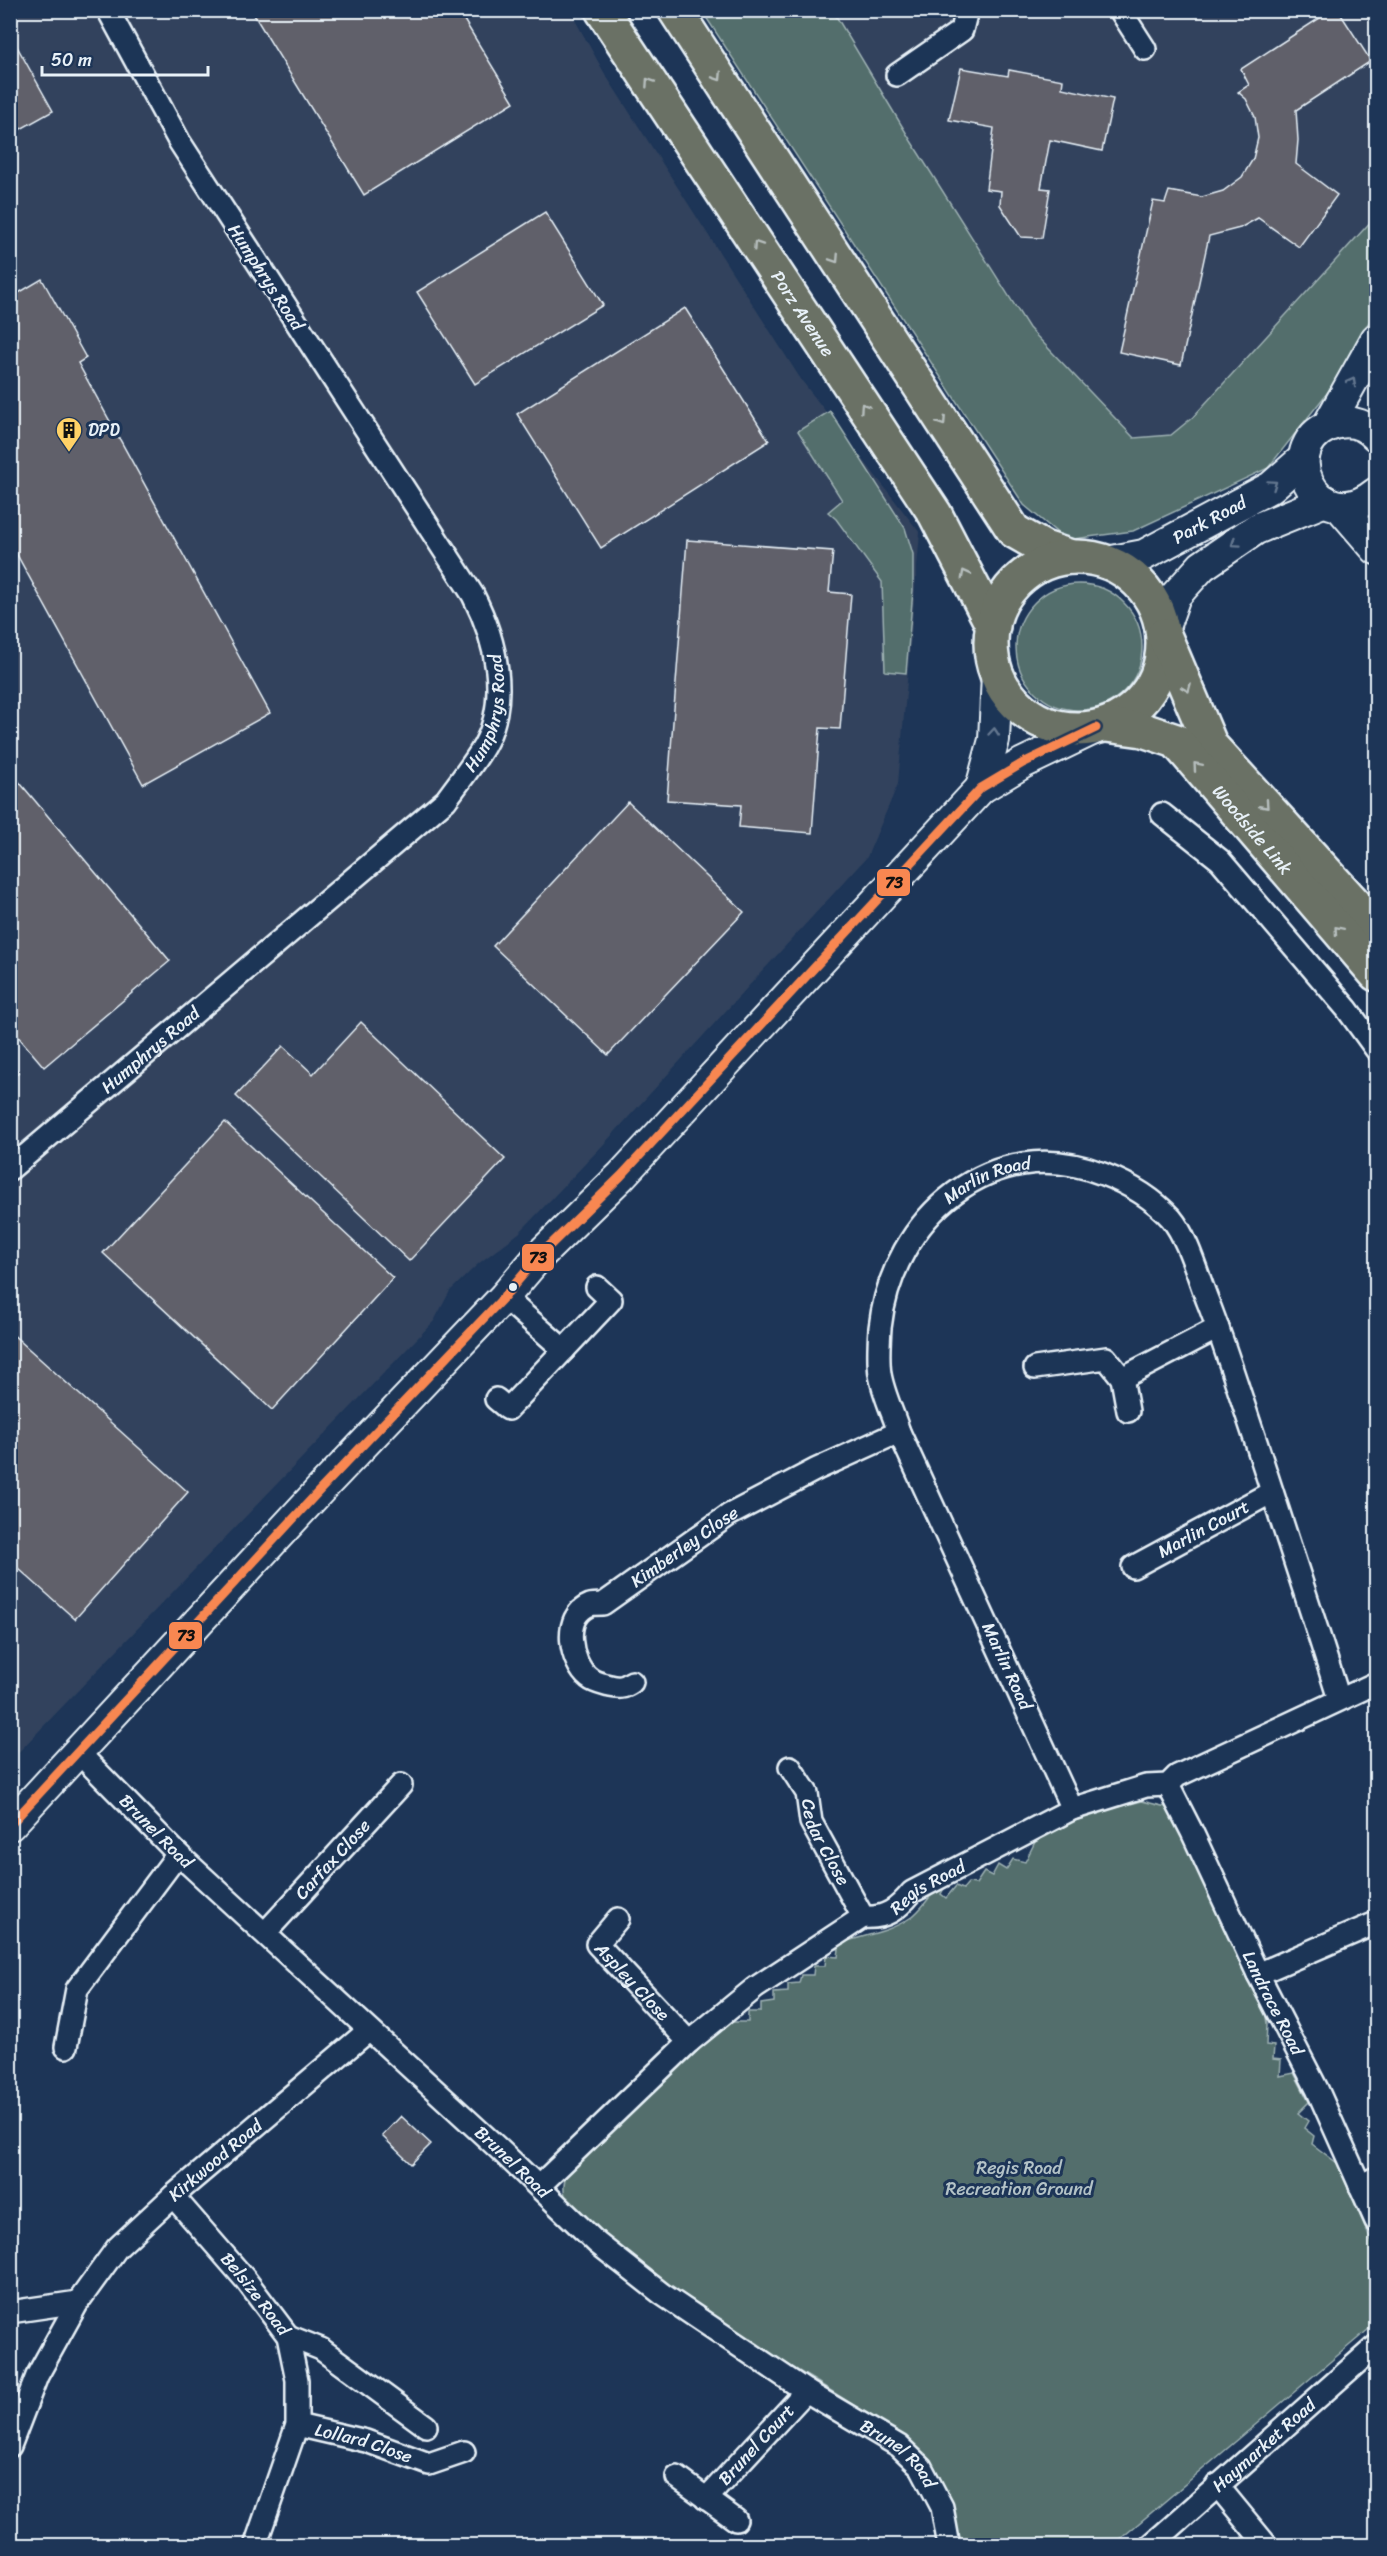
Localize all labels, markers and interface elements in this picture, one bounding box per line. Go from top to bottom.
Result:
scale bar [42,39,208,77]
text: 50 m [51,44,92,76]
one-way arrow [711,71,722,82]
one-way arrow [645,78,656,89]
street label: Humphrys Road [219,217,314,338]
one-way arrow [752,241,764,251]
one-way arrow [828,253,840,263]
street label: Porz Avenue [762,264,843,364]
one-way arrow [1345,378,1356,389]
one-way arrow [861,403,872,414]
place label: DPD [88,414,120,446]
building icon: DPD [54,415,84,453]
one-way arrow [935,415,946,426]
one-way arrow [1266,480,1277,491]
street label: Park Road [1167,486,1254,553]
one-way arrow [1230,536,1241,547]
one-way arrow [961,569,973,580]
street label: Humphrys Road [455,650,514,779]
one-way arrow [1180,682,1192,693]
one-way arrow [987,727,1000,736]
one-way arrow [1194,762,1205,773]
street label: Woodside Link [1204,777,1301,883]
one-way arrow [1258,798,1269,809]
line badge: 73 [876,868,911,897]
text: 73 [885,868,903,897]
one-way arrow [1335,926,1346,937]
street label: Humphrys Road [93,997,209,1102]
street label: Marlin Road [936,1147,1034,1213]
line badge: 73 [521,1243,555,1272]
text: 73 [529,1243,547,1272]
unlabelled marker [507,1281,519,1293]
street label: Marlin Court [1151,1491,1255,1567]
street label: Kimberley Close [623,1497,744,1596]
street label: Marlin Road [973,1617,1042,1717]
line badge: 73 [168,1621,203,1650]
text: 73 [177,1621,195,1650]
street label: Brunel Road [111,1786,202,1878]
street label: Cedar Close [792,1797,859,1892]
street label: Carfax Close [287,1811,379,1907]
street label: Regis Road [883,1850,973,1923]
street label: Aspley Close [586,1933,678,2029]
street label: Landrace Road [1233,1945,1314,2062]
street label: Kirkwood Road [161,2110,271,2210]
street label: Brunel Road [467,2117,559,2208]
park label: Regis Road Recreation Ground [946,2152,1094,2205]
street label: Belsize Road [212,2245,300,2344]
street label: Haymarket Road [1204,2389,1325,2501]
street label: Brunel Court [710,2396,803,2493]
street label: Brunel Road [854,2410,946,2495]
street label: Lollard Close [312,2414,417,2473]

